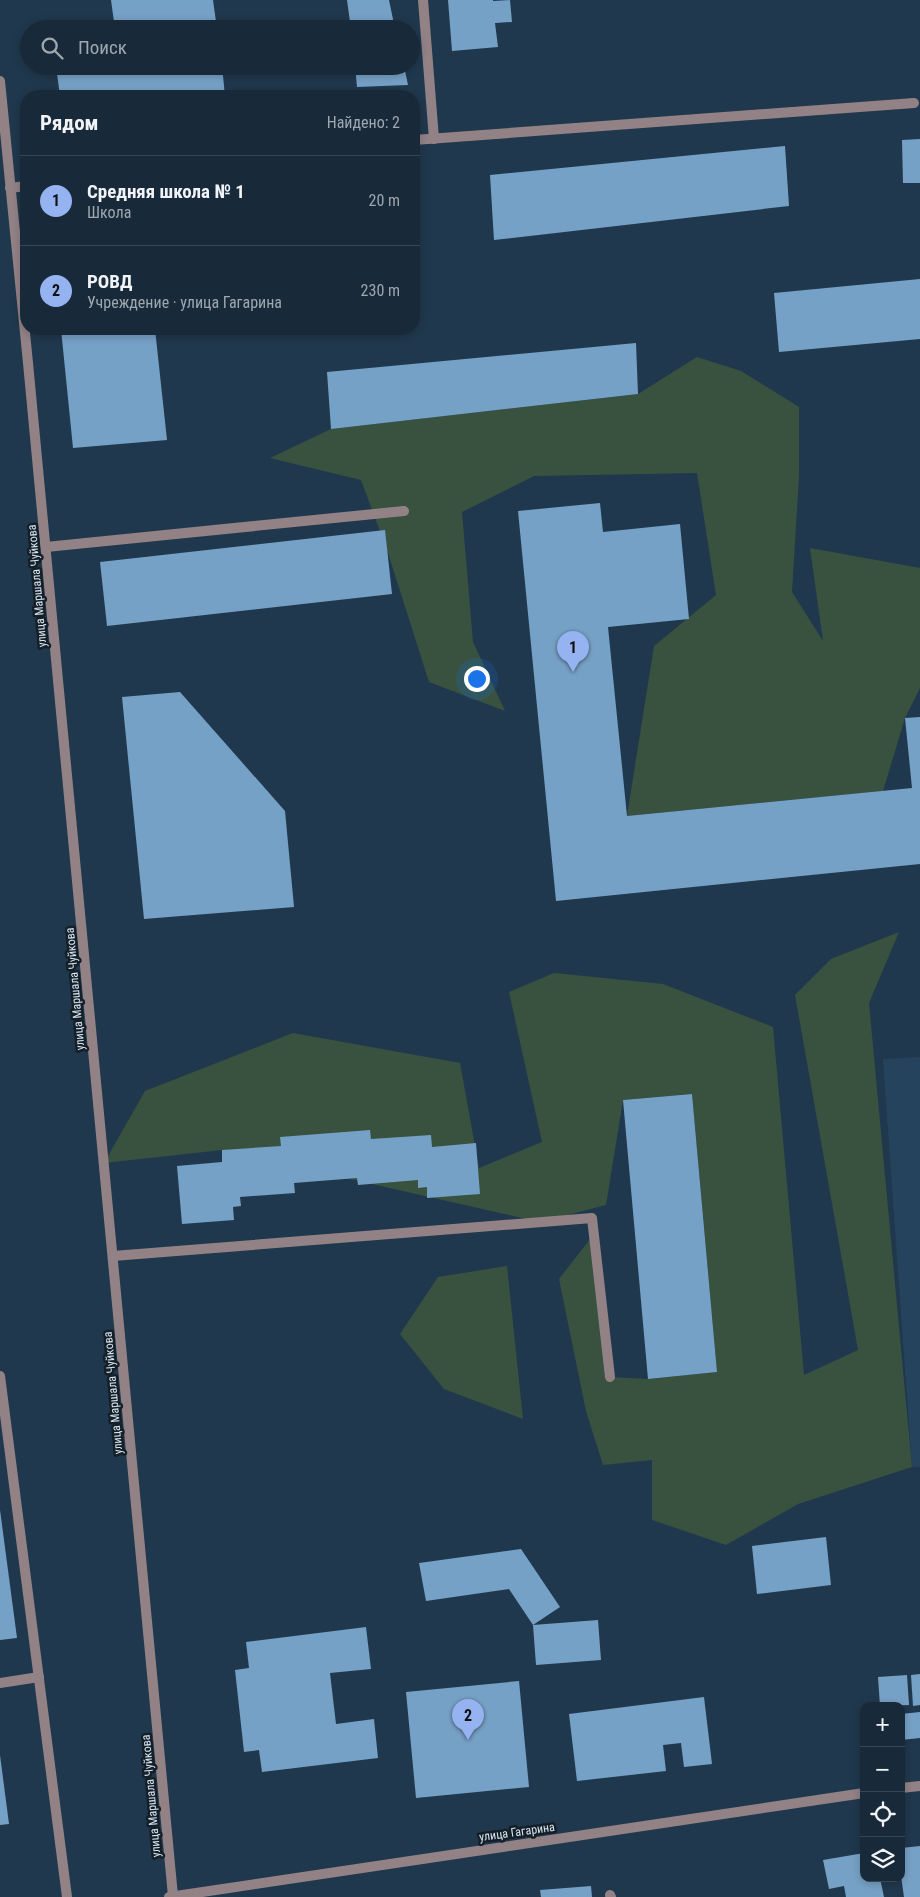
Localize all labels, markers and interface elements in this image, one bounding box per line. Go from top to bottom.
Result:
search box [20,20,420,75]
icon: search [38,34,66,62]
text: Поиск [78,36,127,59]
text: Рядом [40,111,99,135]
text: Найдено: 2 [327,113,400,132]
text: Средняя школа № 1 [87,180,245,203]
text: 1 [52,191,60,210]
text: 20 m [368,191,400,210]
text: Школа [87,203,131,222]
text: РОВД [87,270,132,293]
text: 2 [52,281,60,300]
text: 230 m [361,281,400,300]
text: Учреждение · улица Гагарина [87,293,282,312]
street label: улица Маршала Чуйкова [25,524,49,648]
pin: 1 [557,631,589,672]
your location [464,666,490,692]
street label: улица Маршала Чуйкова [63,927,87,1051]
street label: улица Маршала Чуйкова [101,1331,125,1455]
pin: 2 [452,1699,484,1740]
map controls [860,1702,905,1882]
button: + [860,1702,905,1747]
street label: улица Маршала Чуйкова [139,1734,163,1858]
button: − [860,1747,905,1792]
button: locate [860,1792,905,1837]
street label: улица Гагарина [478,1820,556,1844]
button: layers [860,1837,905,1882]

